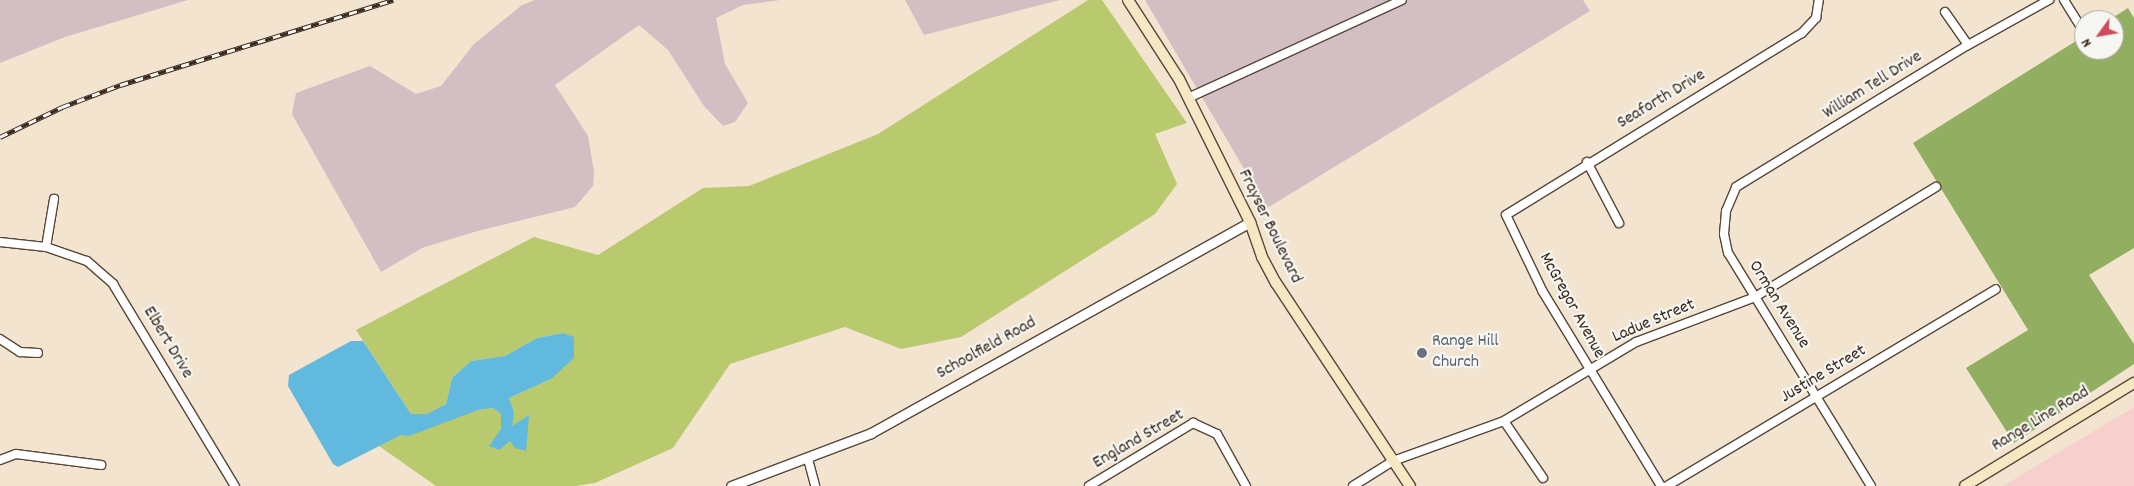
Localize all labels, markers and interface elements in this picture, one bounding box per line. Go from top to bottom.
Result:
north arrow [2074,10,2124,60]
text: N [2077,34,2097,51]
street label: William Tell Drive [1819,47,1927,125]
street label: Seaforth Drive [1614,65,1710,135]
street label: Frayser Boulevard [1232,166,1306,288]
street label: McGregor Avenue [1533,249,1609,363]
street label: Orman Avenue [1742,257,1814,353]
street label: Ladue Street [1609,295,1699,349]
street label: Elbert Drive [137,303,197,383]
street label: Schoolfield Road [933,313,1041,385]
place label: Range Hill Church [1432,332,1499,374]
street label: Justine Street [1777,341,1871,409]
marker: Range Hill Church [1416,347,1428,359]
street label: Range Line Road [1988,382,2094,458]
street label: England Street [1090,405,1188,475]

